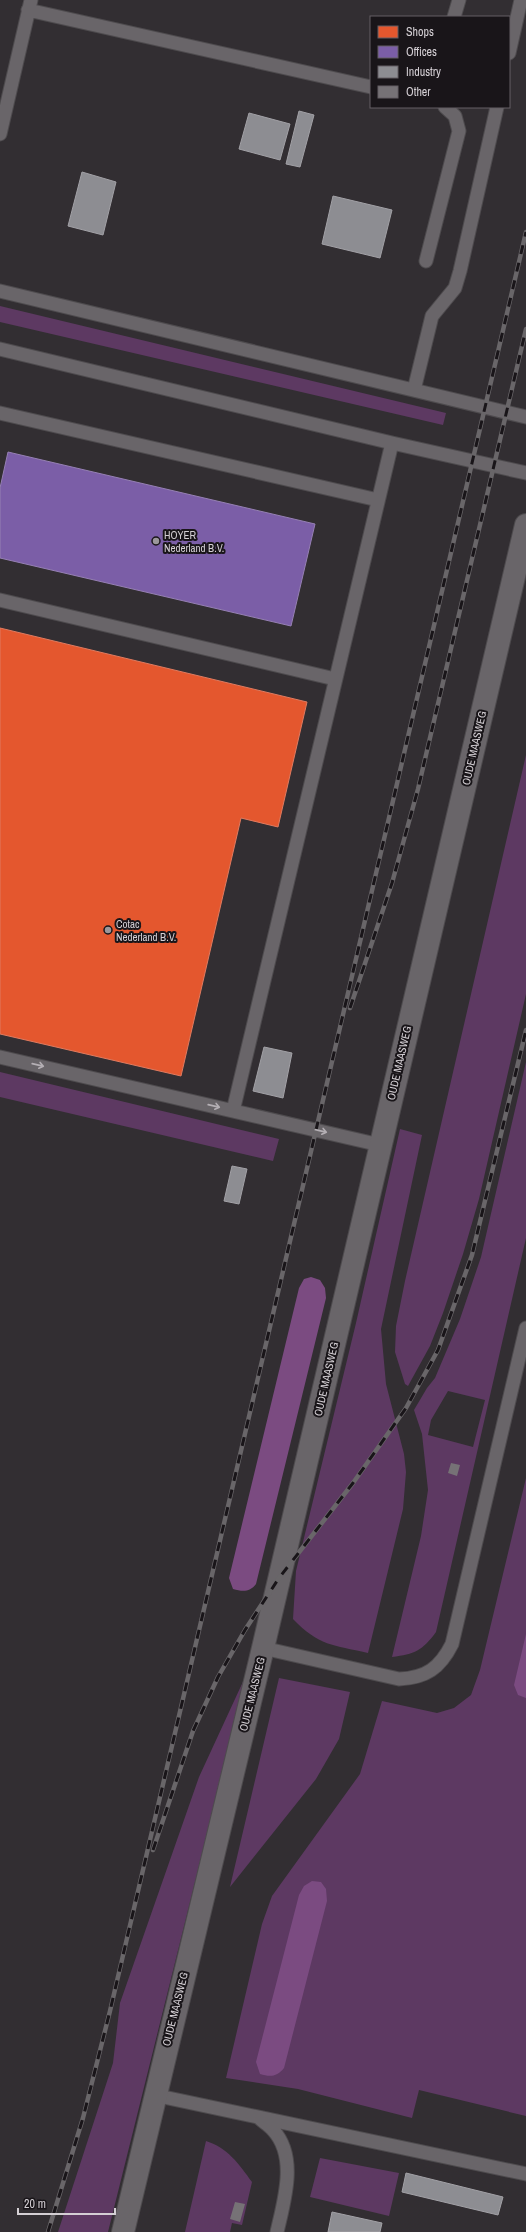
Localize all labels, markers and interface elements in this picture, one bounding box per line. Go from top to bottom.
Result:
legend [370,16,510,108]
text: Shops [406,24,434,40]
text: Offices [406,44,437,60]
text: Industry [406,64,441,80]
text: Other [406,84,431,100]
place label: HOYER Nederland B.V. [164,528,224,555]
marker: HOYER Nederland B.V. [151,536,161,546]
street label: OUDE MAASWEG [459,710,489,786]
place label: Cotac Nederland B.V. [116,917,176,944]
marker: Cotac Nederland B.V. [103,925,113,935]
street label: OUDE MAASWEG [384,1025,414,1101]
one-way arrow [31,1062,44,1070]
one-way arrow [207,1103,220,1111]
one-way arrow [314,1128,327,1135]
street label: OUDE MAASWEG [311,1341,341,1417]
street label: OUDE MAASWEG [236,1656,268,1732]
street label: OUDE MAASWEG [159,1971,191,2047]
scale bar [18,2190,115,2216]
text: 20 m [24,2196,46,2212]

